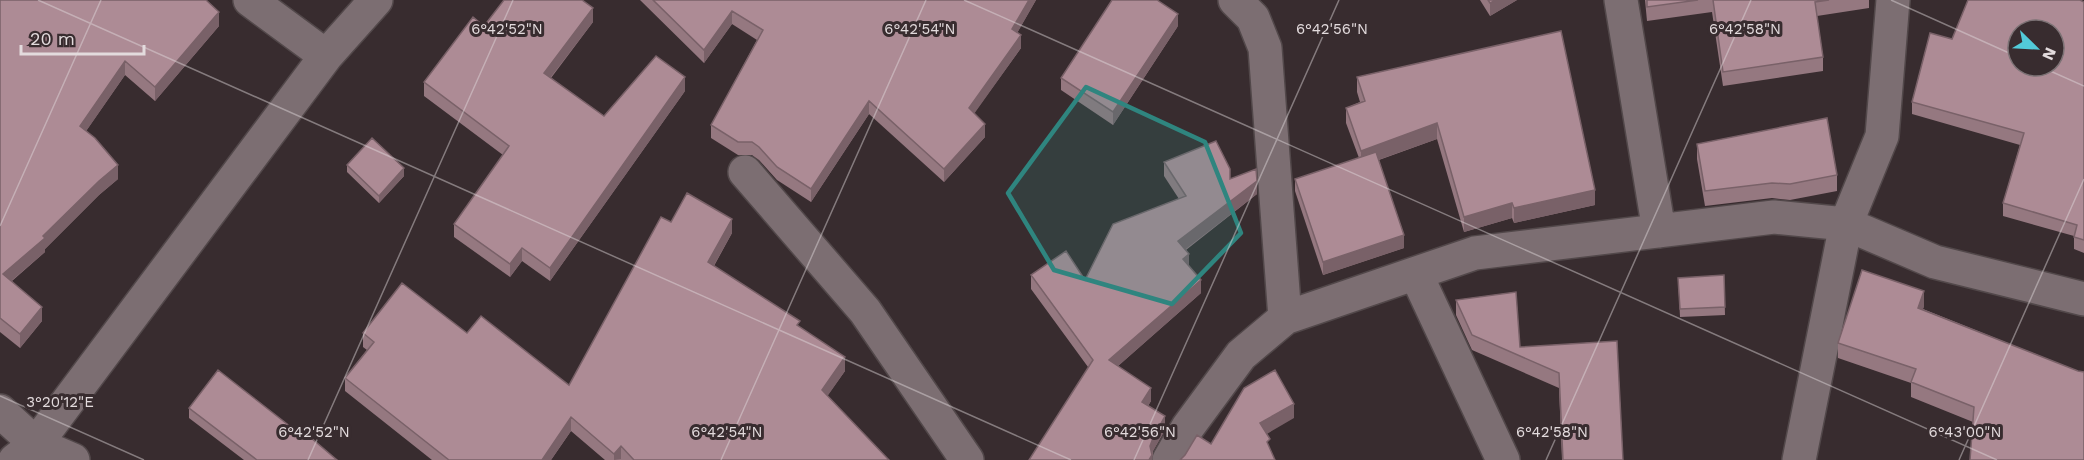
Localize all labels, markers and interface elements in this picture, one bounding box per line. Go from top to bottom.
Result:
scale bar [21,18,144,56]
north arrow [2006,18,2066,78]
text: 6°42'52"N [471,20,543,38]
text: 6°42'54"N [884,20,956,38]
text: 6°42'56"N [1296,20,1368,38]
text: 6°42'58"N [1709,20,1781,38]
text: 20 m [30,28,75,49]
text: N [2038,45,2060,63]
text: 3°20'12"E [26,393,94,411]
text: 6°42'52"N [278,423,350,441]
text: 6°42'54"N [691,423,763,441]
text: 6°42'56"N [1104,423,1176,441]
text: 6°42'58"N [1516,423,1588,441]
text: 6°43'00"N [1929,423,2001,441]

